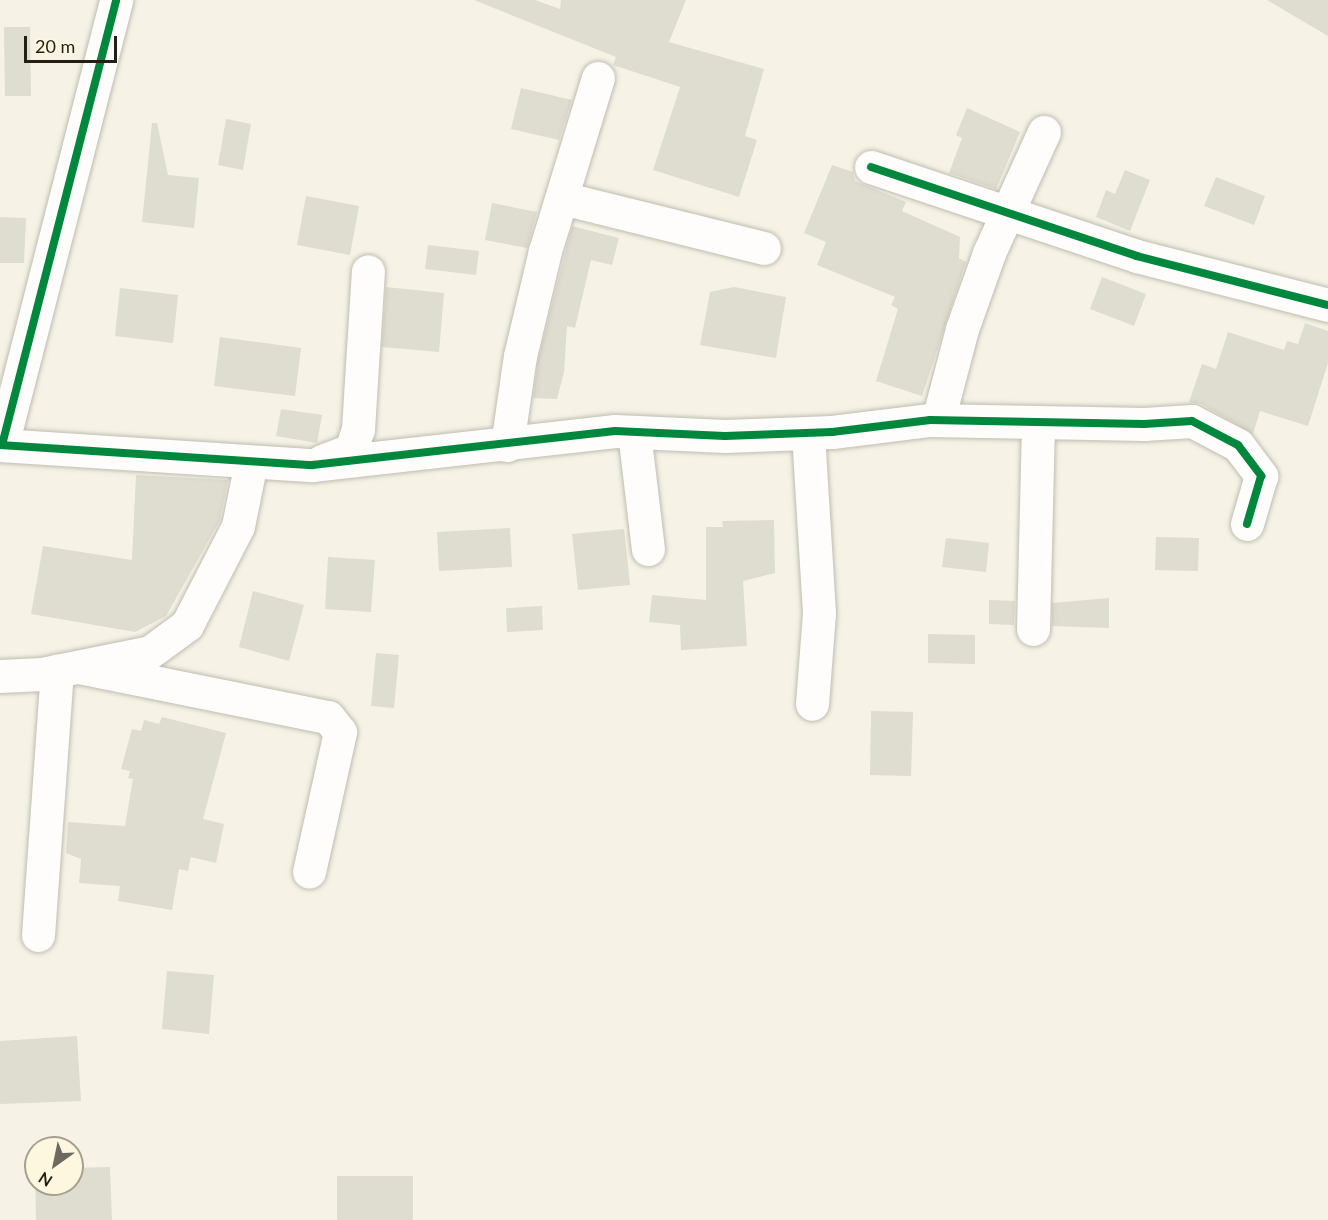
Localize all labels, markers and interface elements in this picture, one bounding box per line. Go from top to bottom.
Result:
scale bar [27,24,120,62]
text: 20 m [35,35,75,57]
north arrow [24,1136,84,1196]
text: N [35,1169,55,1191]

